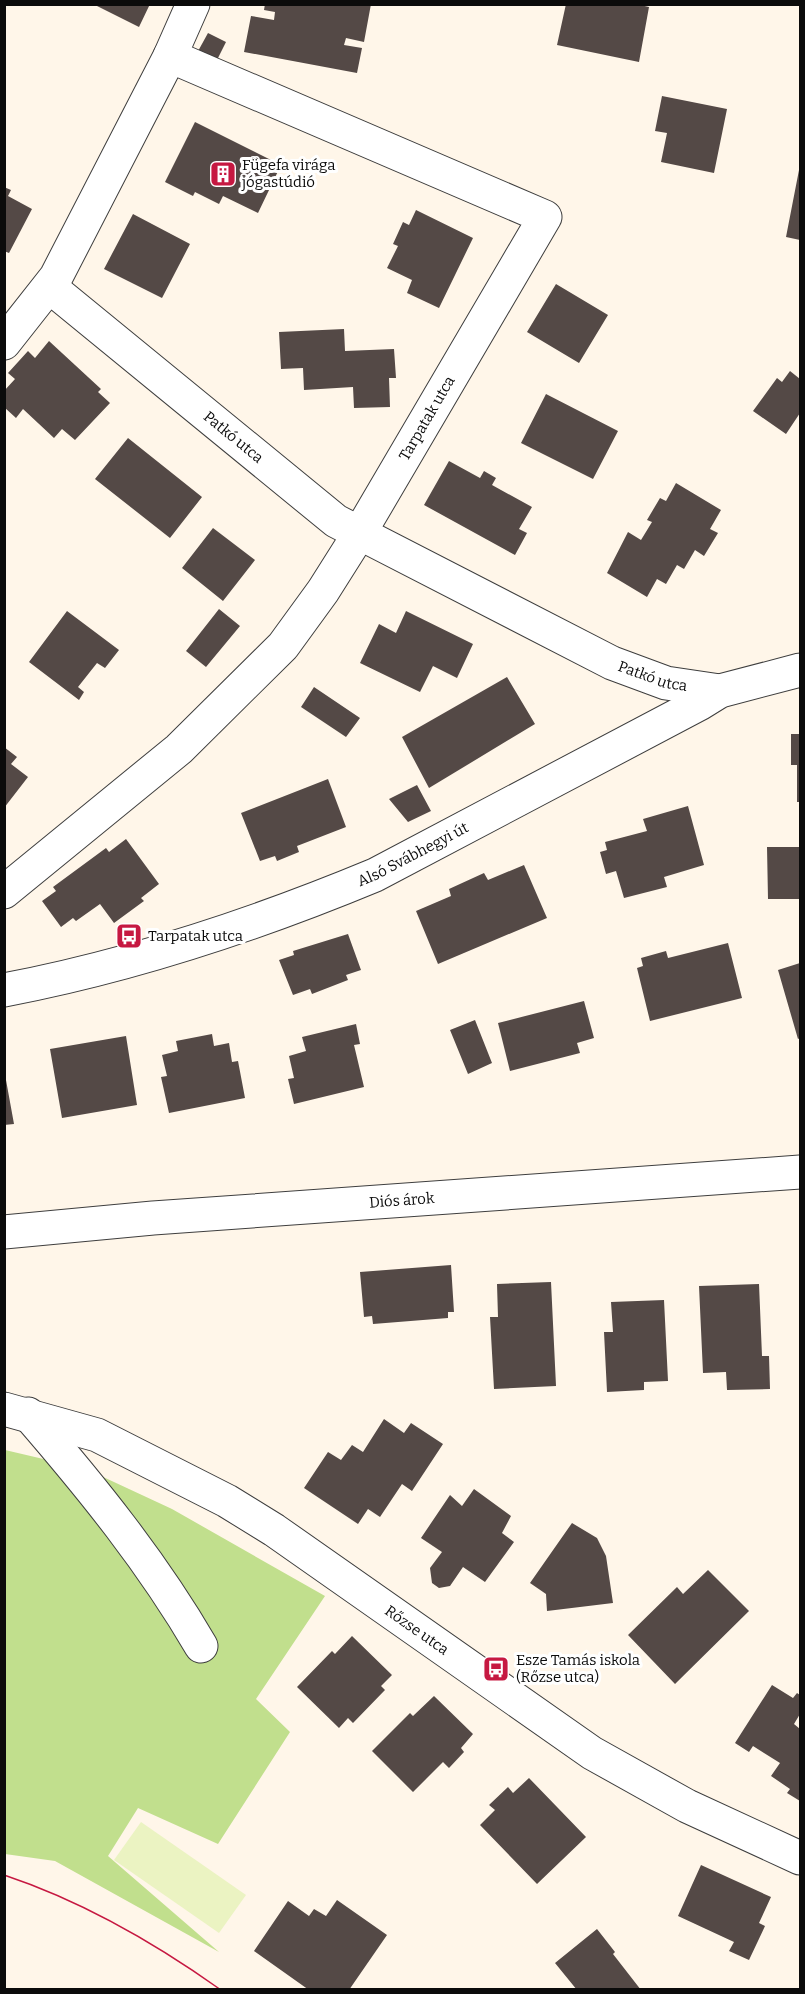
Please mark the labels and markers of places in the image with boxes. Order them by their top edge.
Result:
place label: Fügefa virága jógastúdió [241,156,335,191]
building icon: Fügefa virága jógastúdió [208,159,238,189]
bus stop icon: Tarpatak utca [114,921,144,951]
place label: Tarpatak utca [148,927,243,945]
place label: Esze Tamás iskola (Rőzse utca) [516,1651,640,1686]
bus stop icon: Esze Tamás iskola (Rőzse utca) [481,1654,511,1684]

